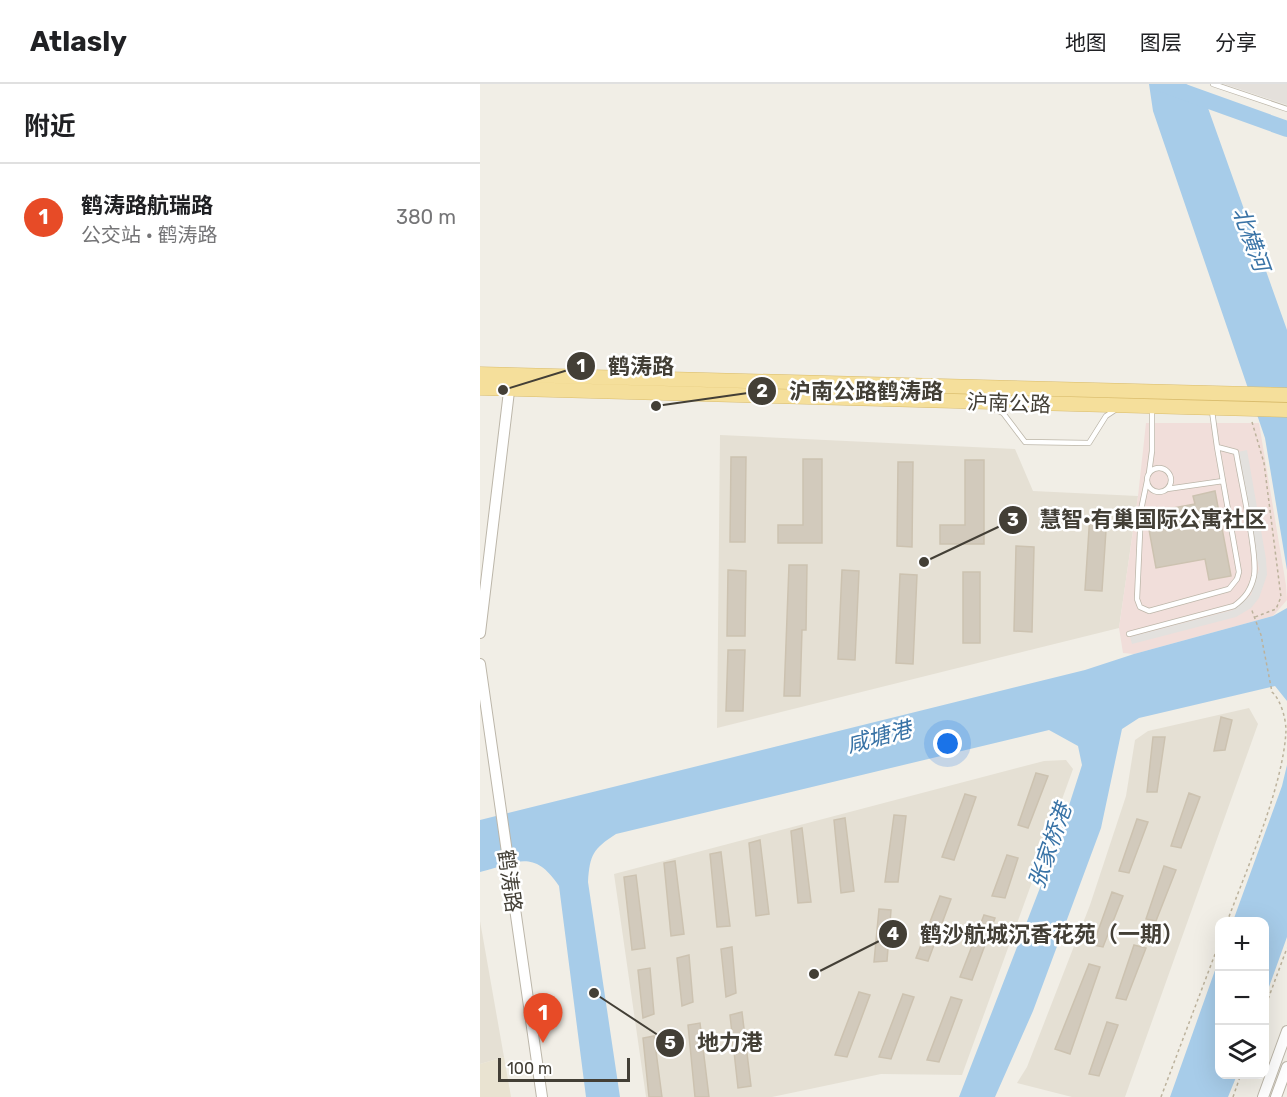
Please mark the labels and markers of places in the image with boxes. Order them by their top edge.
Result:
callout: 鹤涛路 [566,346,686,386]
callout: 沪南公路鹤涛路 [747,371,955,411]
callout: 慧智·有巢国际公寓社区 [998,500,1279,540]
callout: 鹤沙航城沉香花苑（一期） [878,914,1196,954]
pin: 1 [524,994,562,1043]
callout: 地力港 [655,1023,775,1063]

